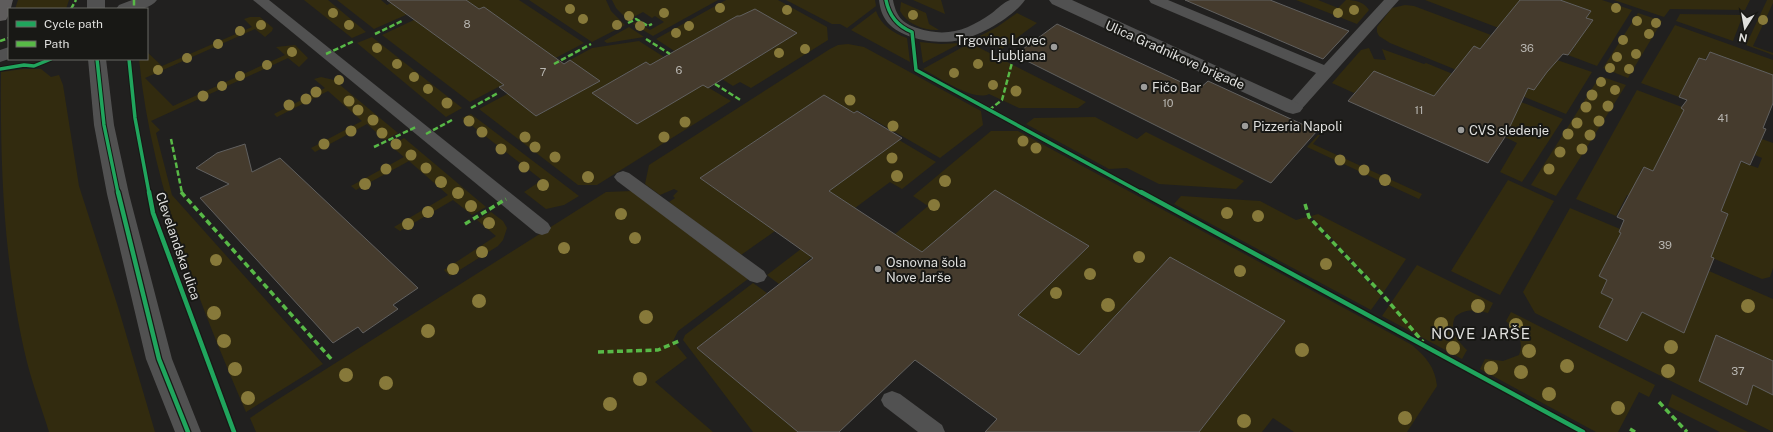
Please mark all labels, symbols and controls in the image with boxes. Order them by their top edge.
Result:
legend [8,8,148,60]
north arrow [1725,8,1765,48]
text: Cycle path [44,17,103,31]
street label: Ulica Gradnikove brigade [1103,17,1247,93]
house number: 8 [463,18,471,30]
text: N [1738,31,1748,45]
place label: Trgovina Lovec Ljubljana [956,33,1046,63]
text: Path [44,37,70,51]
marker: Trgovina Lovec Ljubljana [1049,42,1059,52]
house number: 36 [1520,42,1534,54]
house number: 6 [676,64,683,76]
house number: 7 [540,66,547,78]
place label: Fičo Bar [1152,80,1201,95]
marker: Fičo Bar [1139,82,1149,92]
house number: 10 [1162,97,1174,109]
house number: 11 [1415,104,1423,116]
house number: 41 [1717,112,1729,124]
place label: Pizzeria Napoli [1253,119,1342,134]
marker: Pizzeria Napoli [1240,121,1250,131]
place label: CVS sledenje [1469,123,1549,138]
marker: CVS sledenje [1456,125,1466,135]
street label: Clevelandska ulica [153,190,203,302]
house number: 39 [1658,239,1672,251]
place label: Osnovna šola Nove Jarše [886,255,966,285]
marker: Osnovna šola Nove Jarše [873,264,883,274]
district label: NOVE JARŠE [1431,325,1531,342]
house number: 37 [1731,365,1745,377]

